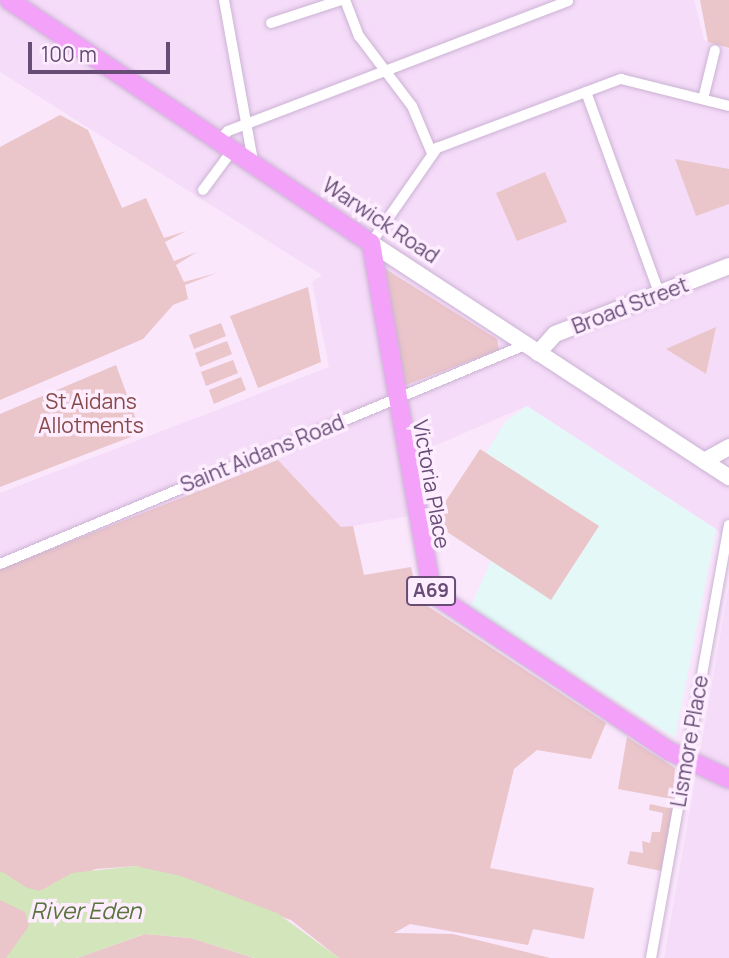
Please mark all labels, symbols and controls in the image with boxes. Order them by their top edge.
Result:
scale bar [32,28,173,72]
text: 100 m [41,40,97,68]
street label: Warwick Road [318,172,444,268]
street label: Broad Street [568,271,692,339]
park label: St Aidans Allotments [38,388,144,438]
street label: Saint Aidans Road [176,409,348,497]
street label: Victoria Place [408,418,456,550]
road number: A69 [405,576,457,606]
street label: Lismore Place [665,673,713,809]
water label: River Eden [31,896,141,924]

